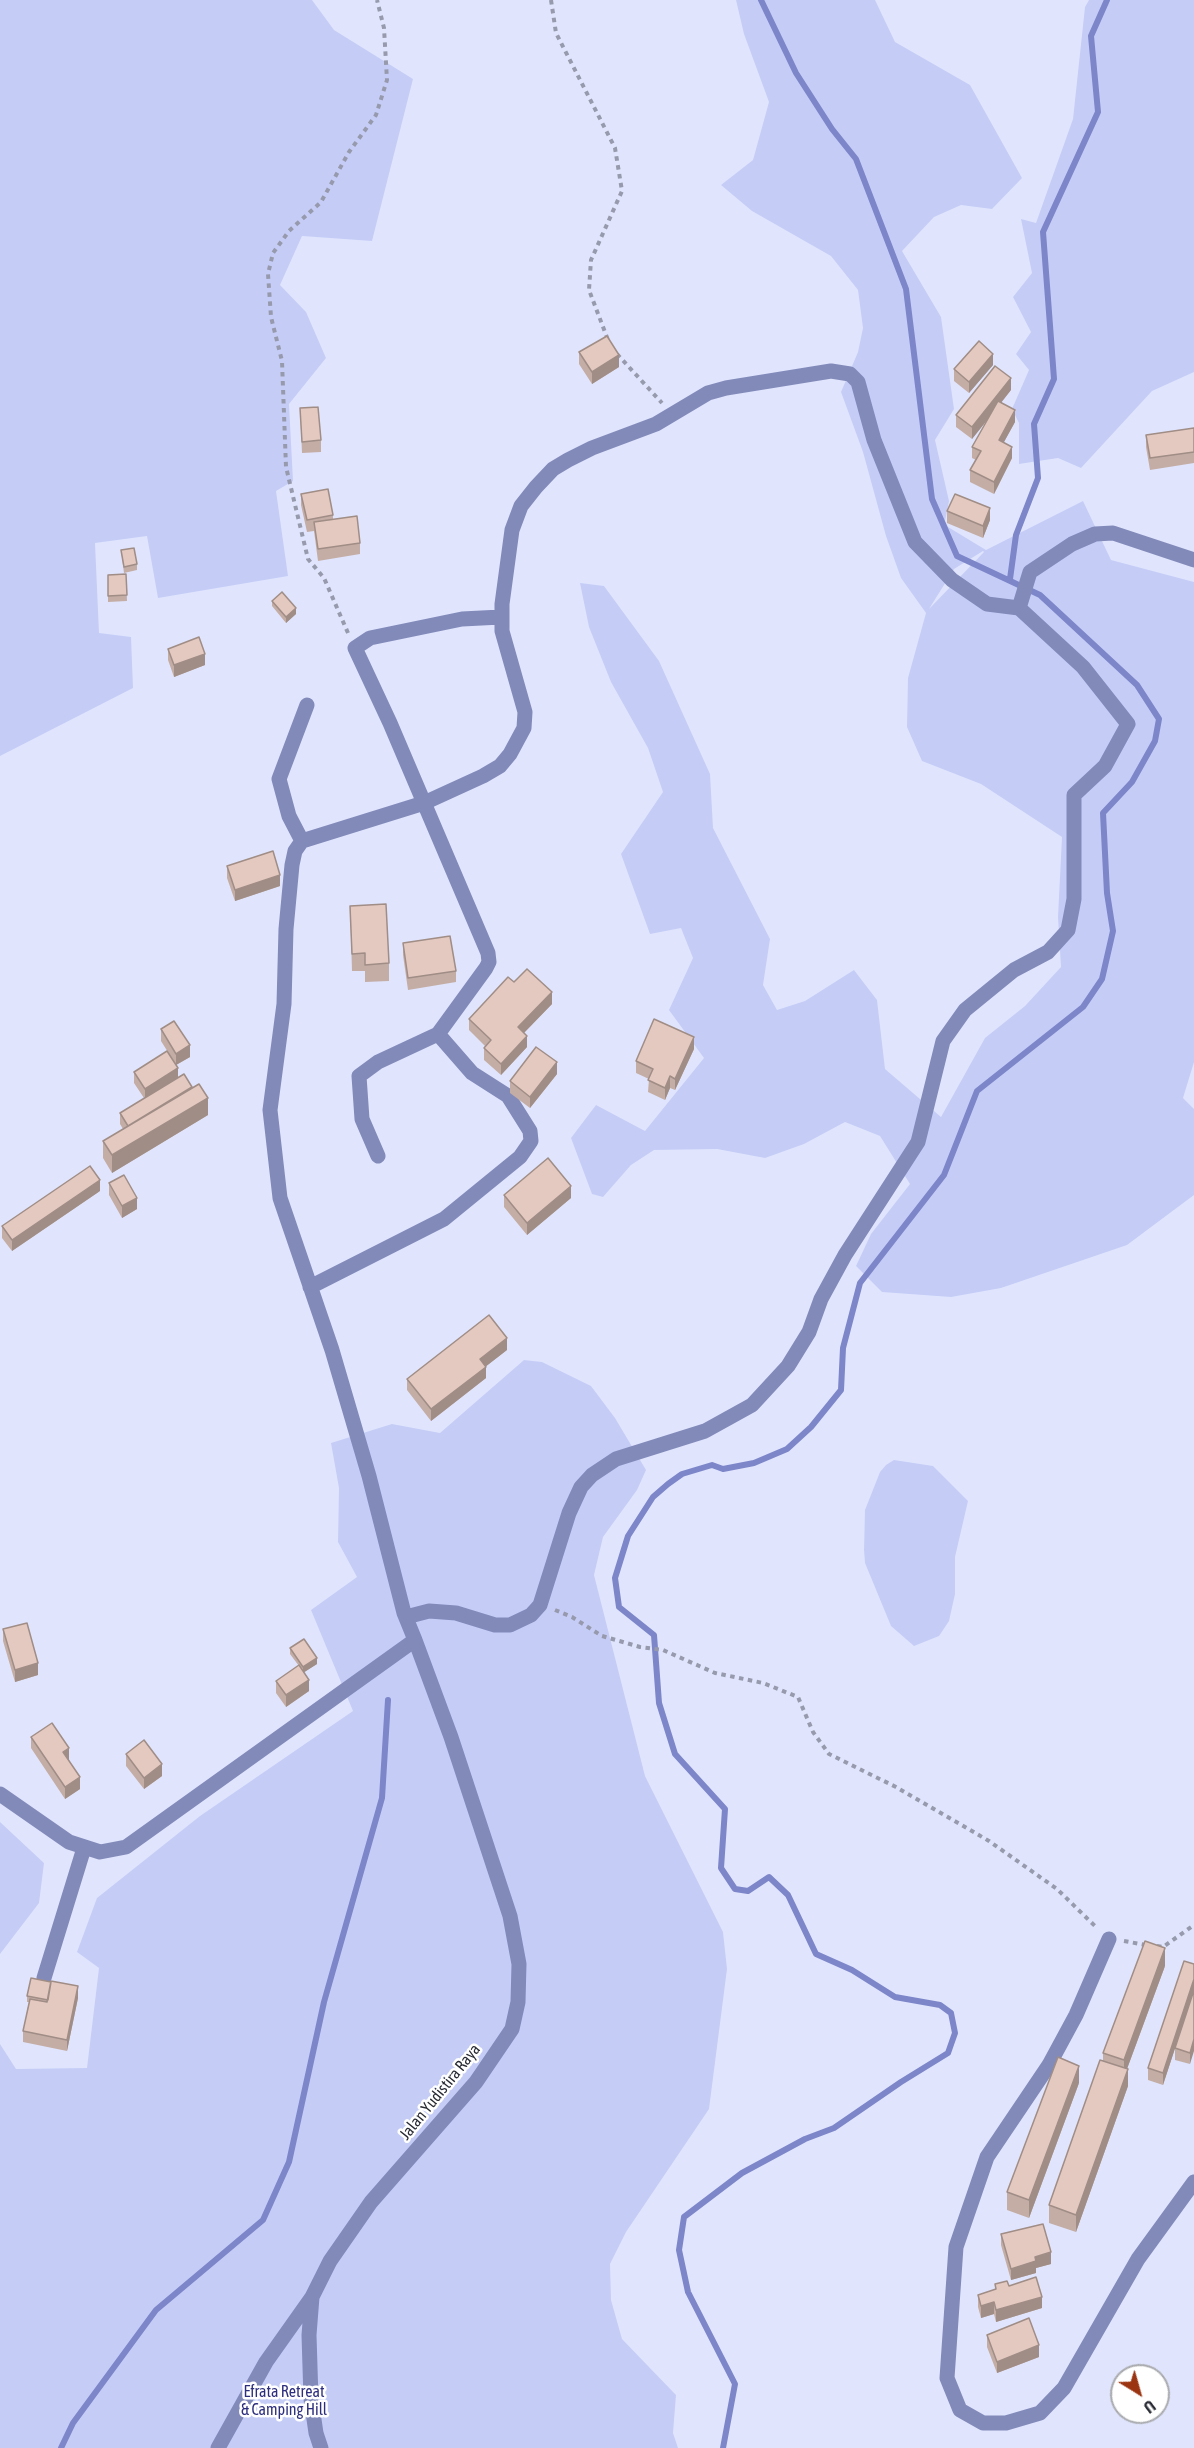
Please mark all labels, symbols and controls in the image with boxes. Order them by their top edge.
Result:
street label: Jalan Yudistira Raya [396,2040,484,2144]
north arrow [1110,2364,1170,2424]
park label: Efrata Retreat & Camping Hill [241,2382,327,2420]
text: U [1140,2397,1159,2417]

